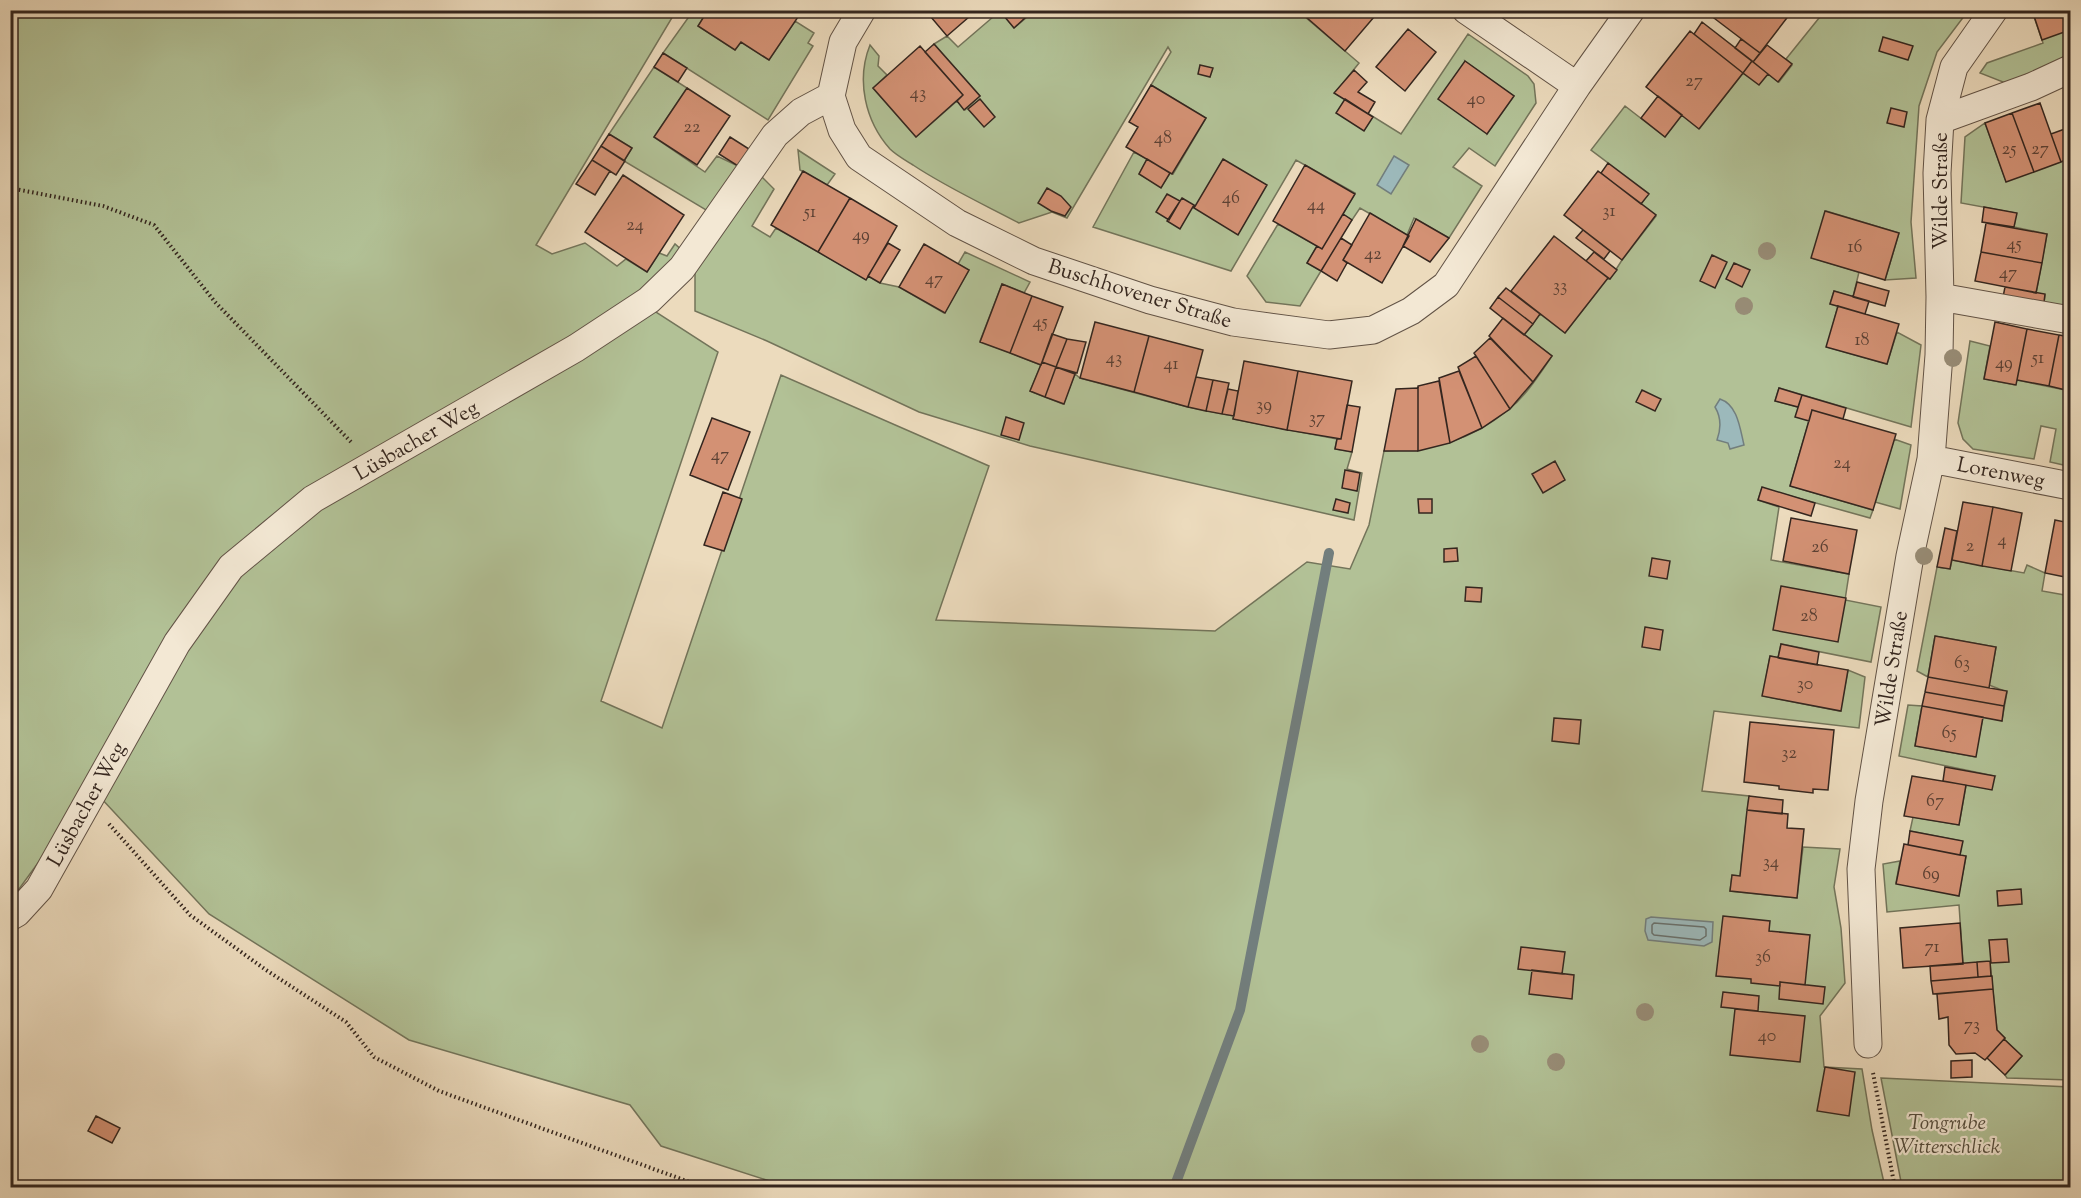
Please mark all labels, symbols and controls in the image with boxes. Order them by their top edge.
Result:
house number: 27 [1685,69,1703,95]
house number: 43 [910,81,926,107]
house number: 40 [1467,87,1485,113]
house number: 22 [684,115,701,141]
house number: 48 [1154,126,1172,152]
street label: Wilde Straße [1927,132,1957,250]
house number: 25 [2002,137,2016,163]
house number: 27 [2031,137,2049,163]
house number: 46 [1222,186,1240,212]
house number: 44 [1307,193,1325,219]
house number: 31 [1602,199,1616,225]
house number: 51 [803,200,816,226]
house number: 24 [626,213,644,239]
house number: 49 [852,223,870,249]
house number: 45 [2006,232,2022,258]
house number: 16 [1847,235,1863,261]
house number: 42 [1364,242,1382,268]
street label: Buschhovener Straße [1044,253,1235,337]
house number: 47 [1999,261,2017,287]
house number: 47 [925,267,943,293]
house number: 33 [1553,274,1567,300]
house number: 45 [1032,310,1048,336]
house number: 18 [1854,328,1870,354]
house number: 43 [1106,346,1122,372]
house number: 51 [2031,346,2044,372]
house number: 49 [1995,351,2013,377]
house number: 41 [1163,352,1179,378]
house number: 39 [1256,393,1272,419]
street label: Lüsbacher Weg [349,394,485,489]
house number: 37 [1309,406,1325,432]
house number: 47 [711,443,729,469]
house number: 24 [1833,451,1851,477]
street label: Lorenweg [1954,451,2047,497]
house number: 4 [1997,528,2007,554]
house number: 2 [1966,534,1975,560]
house number: 26 [1811,535,1829,561]
house number: 28 [1800,604,1818,630]
street label: Wilde Straße [1869,609,1917,730]
house number: 63 [1954,651,1970,677]
house number: 30 [1797,672,1813,698]
house number: 65 [1941,721,1957,747]
street label: Lüsbacher Weg [41,737,134,873]
house number: 32 [1781,741,1797,767]
house number: 67 [1926,789,1944,815]
house number: 34 [1763,850,1779,876]
house number: 69 [1922,862,1940,888]
house number: 71 [1924,935,1940,961]
house number: 36 [1755,945,1771,971]
house number: 73 [1964,1013,1980,1039]
house number: 40 [1758,1024,1776,1050]
park label: Tongrube Witterschlick [1894,1109,2001,1163]

